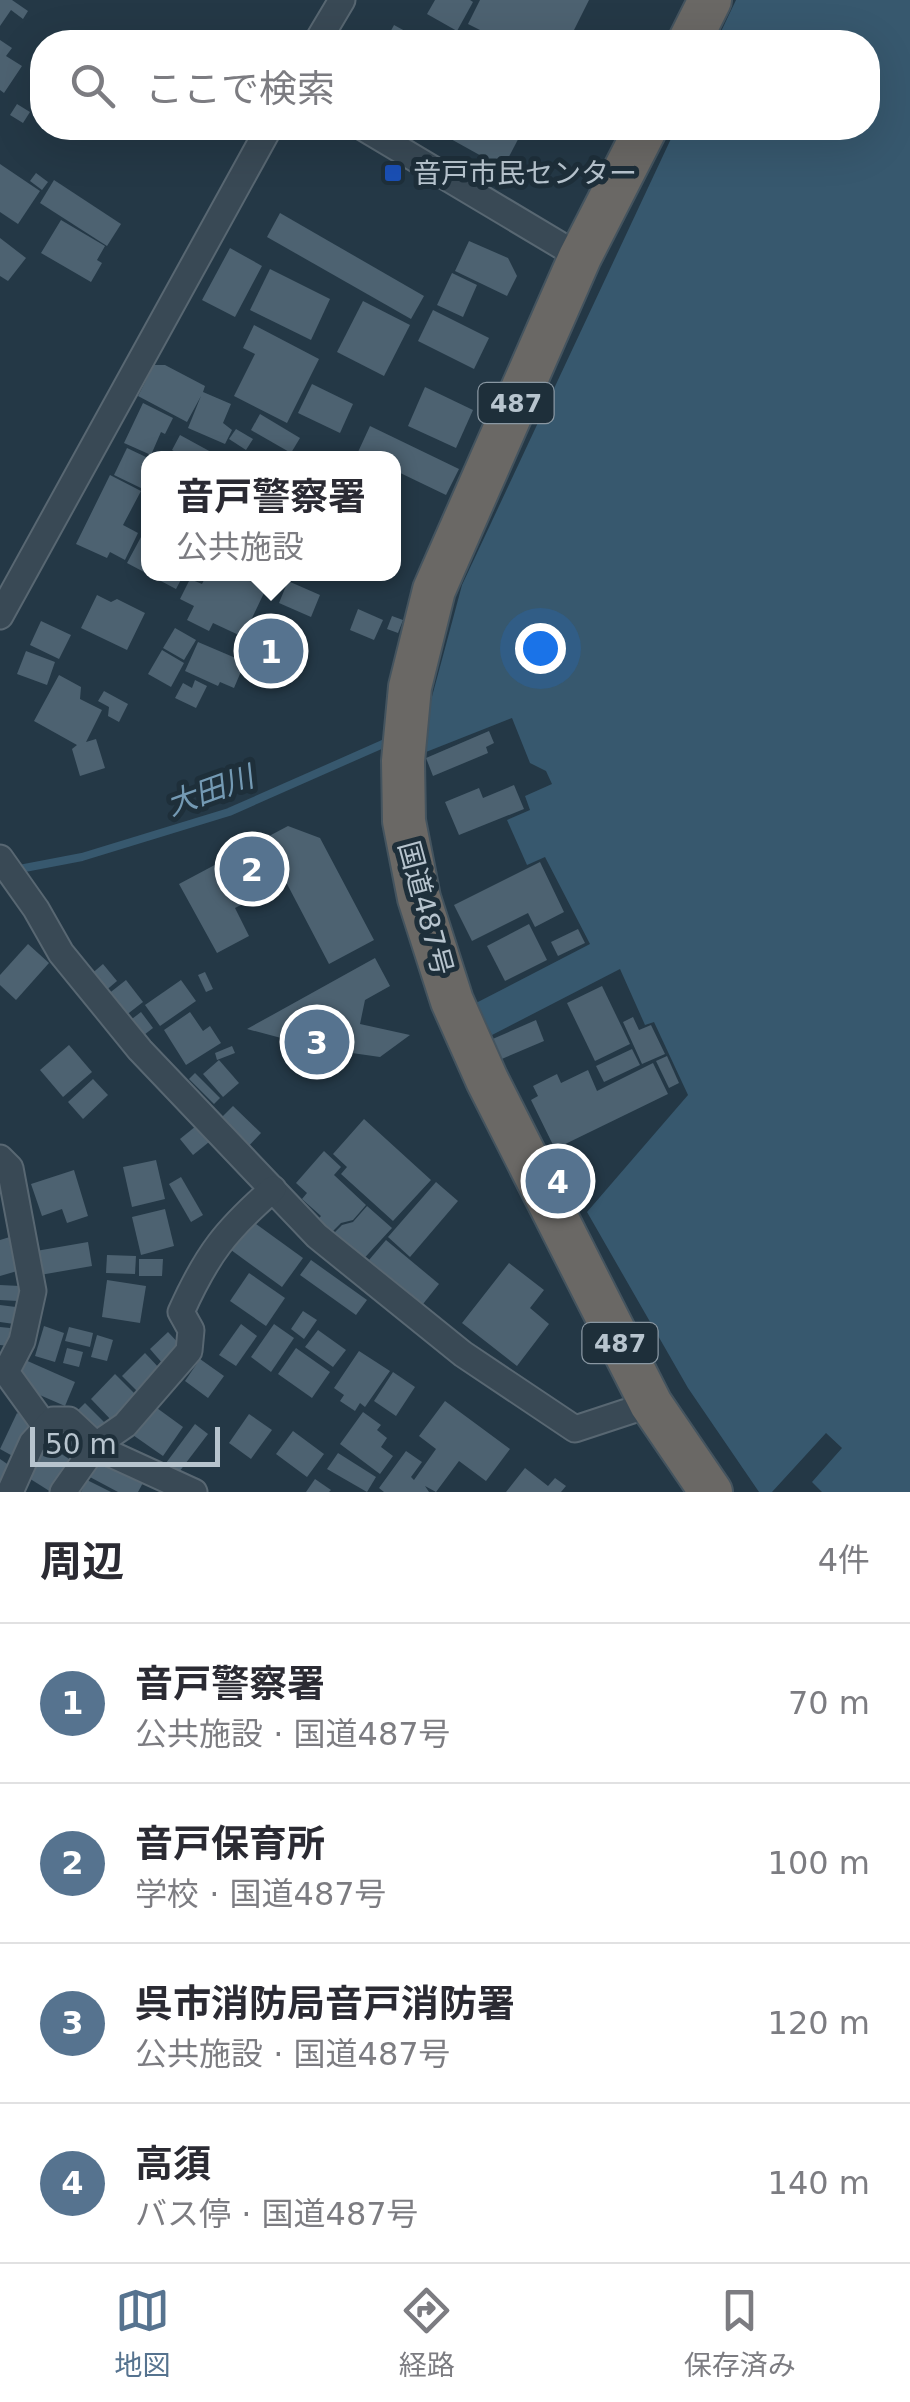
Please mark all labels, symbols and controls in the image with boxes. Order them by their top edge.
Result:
search box [30,30,880,140]
icon: search [65,58,120,113]
text: ここで検索 [145,67,335,111]
place label: 音戸市民センター [413,157,637,190]
marker: 音戸市民センター [382,162,404,184]
road number: 487 [478,383,554,423]
popup [141,451,401,581]
text: 音戸警察署 [176,475,366,519]
text: 公共施設 [176,528,304,566]
pin: 1 [238,614,304,688]
your location [515,623,566,674]
water label: 大田川 [162,758,261,822]
pin: 2 [220,832,284,906]
street label: 国道487号 [392,837,459,979]
pin: 3 [284,1004,350,1080]
pin: 4 [526,1144,590,1218]
road number: 487 [582,1323,658,1363]
scale bar [30,1422,220,1466]
text: 50 m [45,1428,117,1461]
text: 周辺 [40,1537,124,1586]
text: 4件 [818,1541,870,1579]
text: 音戸警察署 [135,1662,325,1706]
text: 1 [61,1684,84,1722]
text: 70 m [788,1684,870,1722]
text: 公共施設 · 国道487号 [135,1715,451,1753]
text: 音戸保育所 [135,1822,325,1866]
text: 2 [61,1844,84,1882]
text: 100 m [768,1844,870,1882]
text: 学校 · 国道487号 [135,1875,387,1913]
text: 呉市消防局音戸消防署 [135,1982,515,2026]
text: 3 [61,2004,84,2042]
text: 120 m [768,2004,870,2042]
text: 公共施設 · 国道487号 [135,2035,451,2073]
text: 高須 [135,2142,211,2186]
text: 4 [61,2164,84,2202]
text: 140 m [768,2164,870,2202]
text: バス停 · 国道487号 [135,2195,419,2233]
tab: 地図 [114,2283,170,2383]
tab: 経路 [399,2283,455,2383]
tab: 保存済み [684,2283,796,2383]

